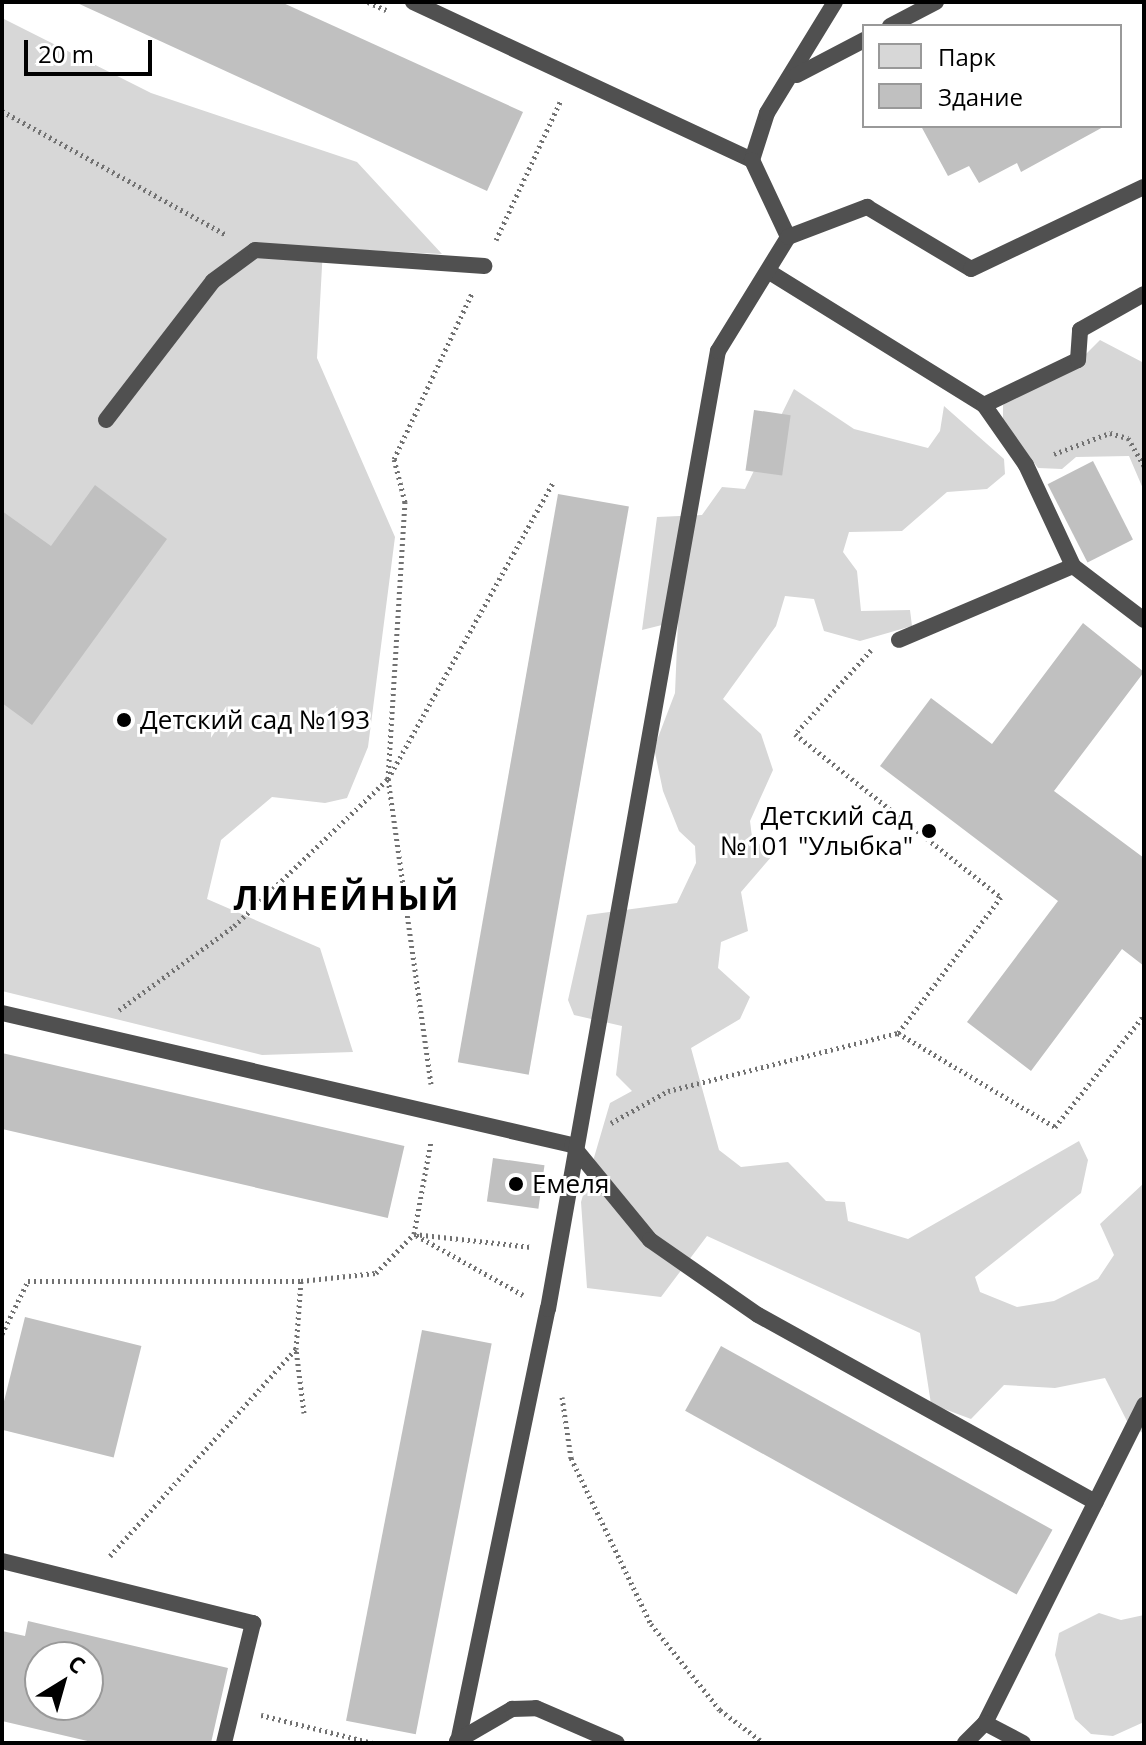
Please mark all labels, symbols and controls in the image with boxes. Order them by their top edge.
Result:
scale bar [28,24,156,74]
legend [862,24,1122,128]
text: 20 m [38,37,94,70]
text: Парк [938,40,996,73]
text: Здание [938,80,1023,113]
place label: Детский сад №193 [140,704,370,736]
marker: Детский сад №193 [115,711,133,729]
place label: Детский сад №101 "Улыбка" [720,800,913,862]
marker: Детский сад №101 "Улыбка" [920,822,938,840]
district label: ЛИНЕЙНЫЙ [233,878,461,918]
place label: Емеля [532,1168,609,1200]
marker: Емеля [507,1175,525,1193]
north arrow [24,1641,104,1721]
text: С [63,1647,92,1680]

